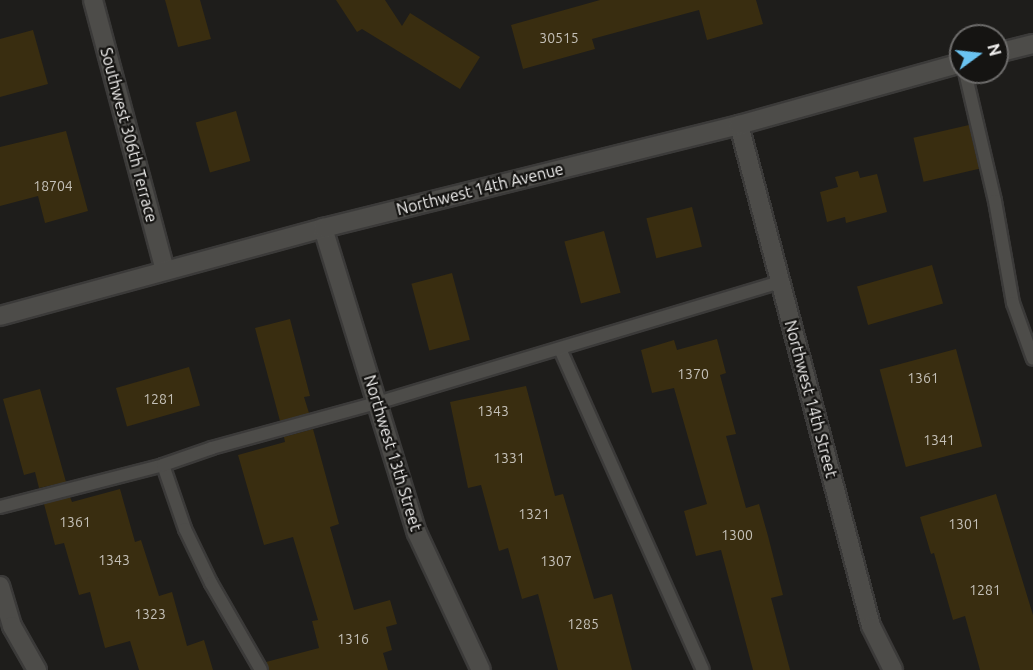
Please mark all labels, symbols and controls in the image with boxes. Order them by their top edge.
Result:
north arrow [949,24,1009,84]
house number: 30515 [539,30,579,46]
text: N [984,42,1005,58]
street label: Southwest 306th Terrace [96,46,162,224]
street label: Northwest 14th Avenue [395,159,565,219]
house number: 18704 [33,178,73,194]
street label: Northwest 14th Street [781,318,841,480]
house number: 1370 [677,366,709,382]
house number: 1361 [907,370,939,386]
street label: Northwest 13th Street [360,373,426,533]
house number: 1281 [143,391,175,407]
house number: 1343 [477,403,509,419]
house number: 1341 [923,432,955,448]
house number: 1331 [493,450,525,466]
house number: 1321 [518,506,550,522]
house number: 1361 [59,514,91,530]
house number: 1301 [948,516,980,532]
house number: 1300 [721,527,753,543]
house number: 1343 [98,552,130,568]
house number: 1307 [540,553,572,569]
house number: 1281 [969,582,1001,598]
house number: 1323 [134,606,166,622]
house number: 1285 [567,616,599,632]
house number: 1316 [337,631,369,647]

